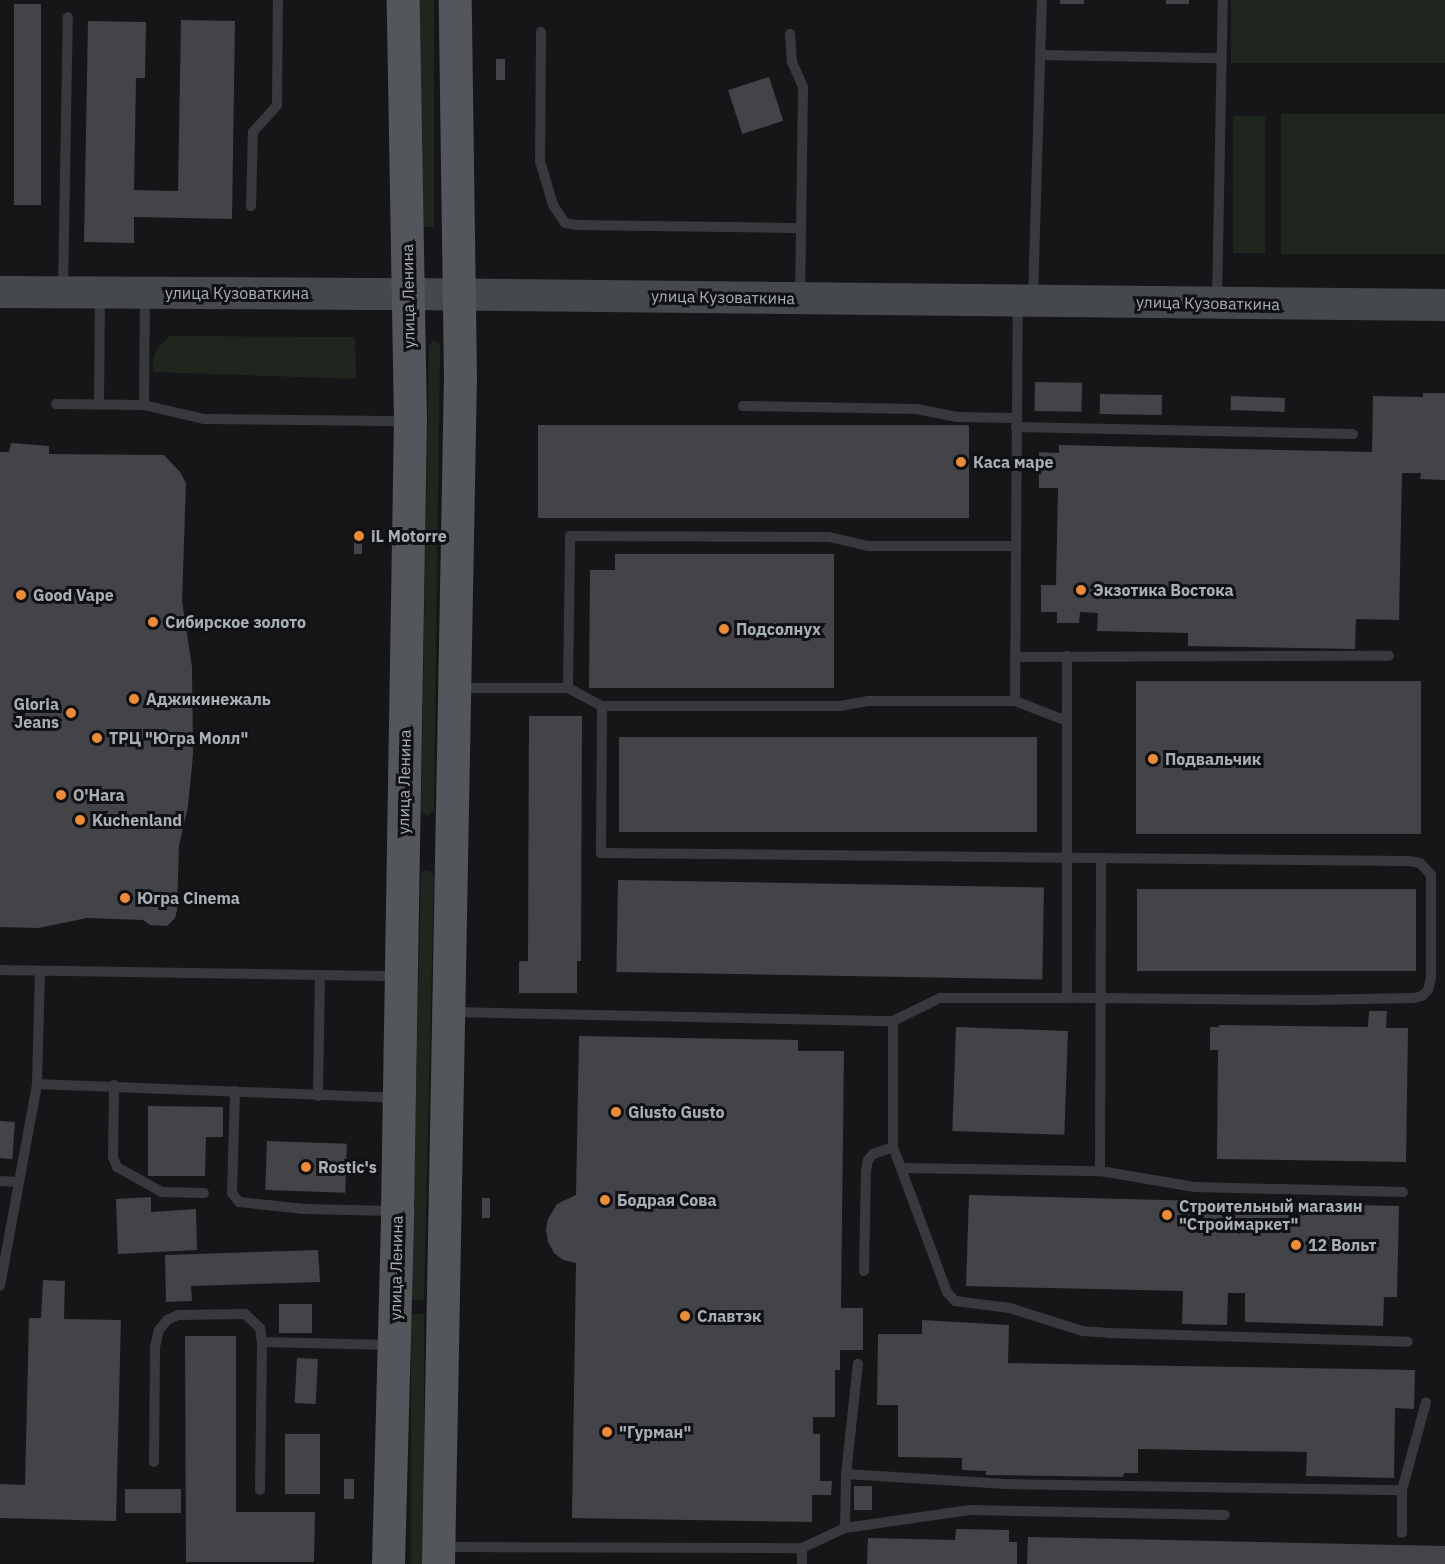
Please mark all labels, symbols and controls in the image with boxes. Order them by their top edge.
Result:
street label: улица Ленина [397,244,419,348]
street label: улица Кузоваткина [165,283,309,303]
street label: улица Кузоваткина [651,286,795,308]
street label: улица Кузоваткина [1136,292,1280,314]
place label: Каса маре [973,452,1053,472]
marker: Каса маре [954,455,968,469]
place label: iL Motorre [371,526,447,546]
marker: iL Motorre [352,529,366,543]
place label: Экзотика Востока [1093,580,1234,600]
marker: Экзотика Востока [1074,583,1088,597]
place label: Good Vape [33,585,114,605]
marker: Good Vape [14,588,28,602]
place label: Сибирское золото [165,612,306,632]
marker: Сибирское золото [146,615,160,629]
place label: Подсолнух [736,619,821,639]
marker: Подсолнух [717,622,731,636]
place label: Аджикинежаль [146,689,271,709]
marker: Аджикинежаль [127,692,141,706]
place label: Gloria Jeans [13,694,59,732]
marker: Gloria Jeans [64,706,78,720]
place label: ТРЦ "Югра Молл" [109,728,248,748]
street label: улица Ленина [393,730,415,834]
marker: ТРЦ "Югра Молл" [90,731,104,745]
place label: Подвальчик [1165,749,1261,769]
marker: Подвальчик [1146,752,1160,766]
place label: O'Hara [73,785,125,805]
marker: O'Hara [54,788,68,802]
place label: Kuchenland [92,810,182,830]
marker: Kuchenland [73,813,87,827]
place label: Югра Cinema [137,888,240,908]
marker: Югра Cinema [118,891,132,905]
place label: Giusto Gusto [628,1102,724,1122]
marker: Giusto Gusto [609,1105,623,1119]
place label: Rostic's [318,1157,377,1177]
marker: Rostic's [299,1160,313,1174]
place label: Бодрая Сова [617,1190,717,1210]
marker: Бодрая Сова [598,1193,612,1207]
place label: Строительный магазин "Строймаркет" [1179,1196,1363,1234]
marker: Строительный магазин "Строймаркет" [1160,1208,1174,1222]
street label: улица Ленина [385,1216,407,1320]
place label: 12 Вольт [1308,1235,1376,1255]
marker: 12 Вольт [1289,1238,1303,1252]
place label: Славтэк [697,1306,761,1326]
marker: Славтэк [678,1309,692,1323]
place label: "Гурман" [619,1422,691,1442]
marker: "Гурман" [600,1425,614,1439]

